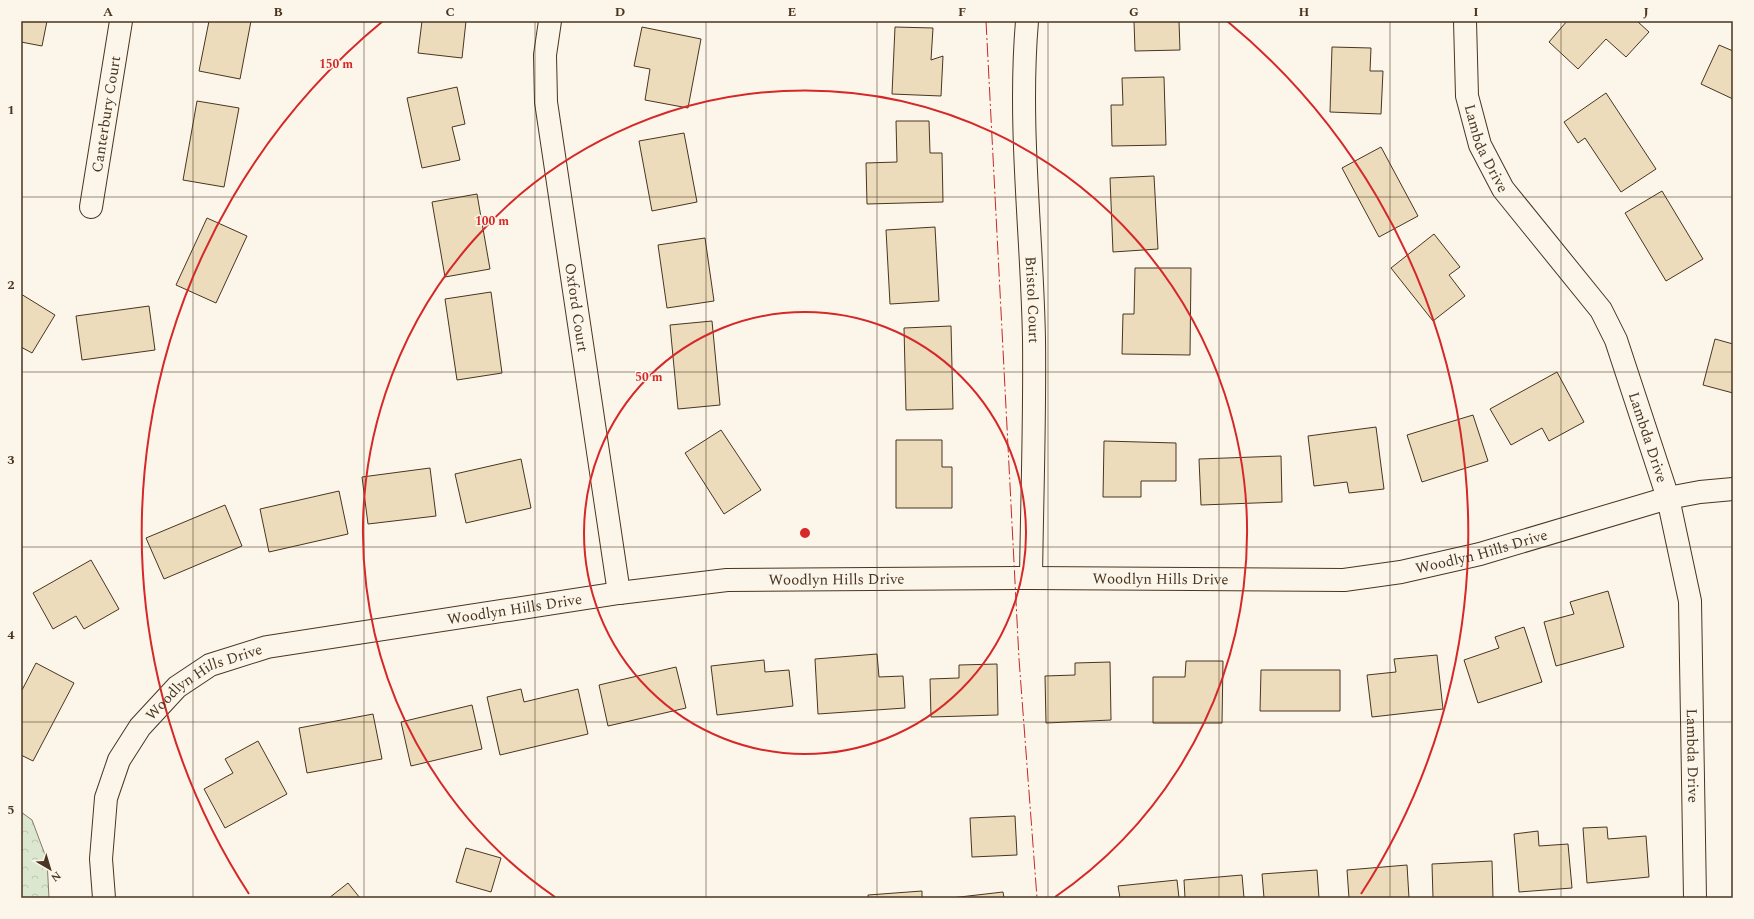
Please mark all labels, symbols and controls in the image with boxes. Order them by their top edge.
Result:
text: A [103,2,113,22]
text: B [273,2,283,22]
text: C [445,2,455,22]
text: D [615,2,625,22]
text: E [788,2,797,22]
text: F [958,2,966,22]
text: G [1129,2,1139,22]
text: H [1299,2,1310,22]
text: I [1473,2,1479,22]
text: J [1643,2,1649,22]
street label: Canterbury Court [85,54,127,174]
text: 150 m [319,55,353,74]
text: 1 [7,100,15,120]
street label: Lambda Drive [1458,102,1514,197]
text: 100 m [475,212,509,231]
street label: Bristol Court [1019,256,1046,343]
street label: Oxford Court [559,261,594,353]
text: 2 [7,275,15,295]
text: 50 m [635,368,663,387]
street label: Lambda Drive [1622,389,1674,486]
text: 3 [7,450,15,470]
street label: Woodlyn Hills Drive [1413,523,1550,580]
centre of rings [798,526,812,540]
street label: Woodlyn Hills Drive [768,567,905,591]
street label: Woodlyn Hills Drive [1092,567,1229,591]
street label: Woodlyn Hills Drive [446,587,584,631]
text: 4 [7,625,15,645]
street label: Woodlyn Hills Drive [140,638,265,726]
street label: Lambda Drive [1680,708,1705,803]
text: 5 [7,800,15,820]
north arrow [30,849,70,889]
text: N [47,867,65,886]

